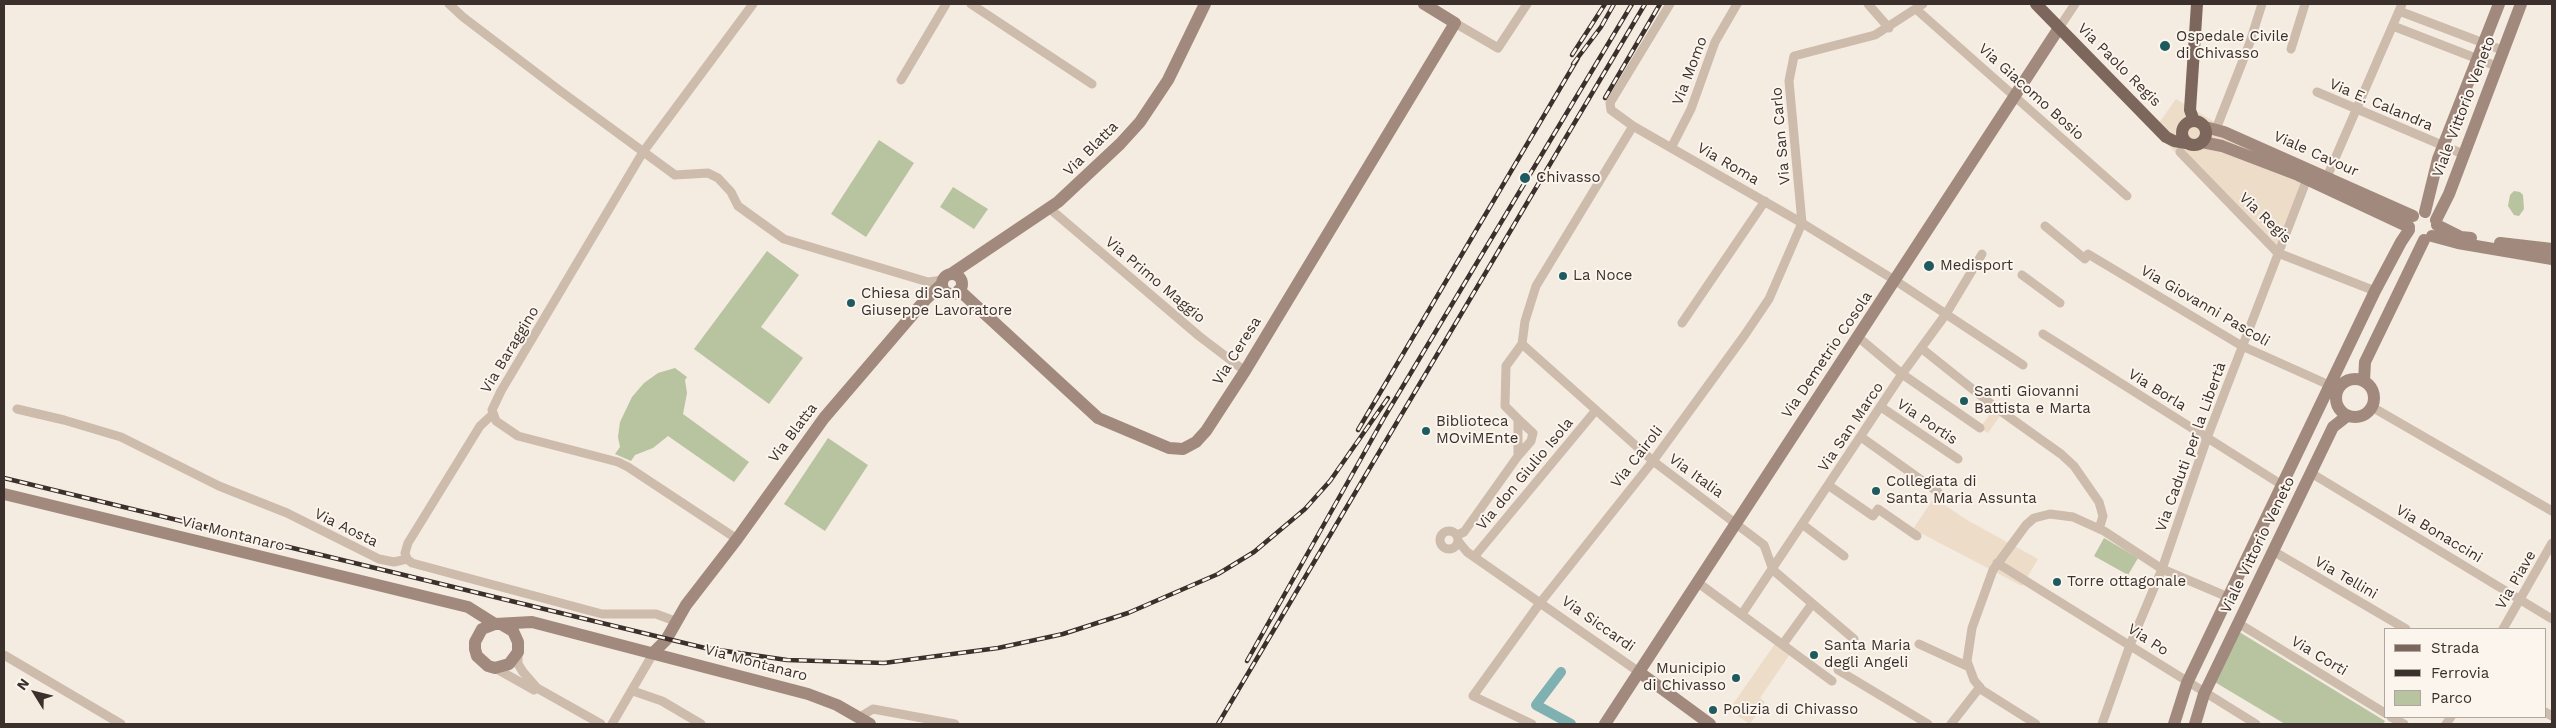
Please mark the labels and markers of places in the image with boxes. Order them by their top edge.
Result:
place label: Ospedale Civile di Chivasso [2176,28,2289,63]
marker: Ospedale Civile di Chivasso [2158,39,2172,53]
place label: Chivasso [1536,169,1600,187]
marker: Chivasso [1518,171,1532,185]
place label: Medisport [1940,257,2013,275]
marker: Medisport [1922,259,1936,273]
place label: La Noce [1573,267,1633,285]
marker: La Noce [1557,270,1569,282]
place label: Chiesa di San Giuseppe Lavoratore [861,285,1012,320]
marker: Chiesa di San Giuseppe Lavoratore [845,297,857,309]
place label: Santi Giovanni Battista e Marta [1974,383,2091,418]
marker: Santi Giovanni Battista e Marta [1958,395,1970,407]
place label: Biblioteca MOviMEnte [1436,413,1518,448]
marker: Biblioteca MOviMEnte [1420,425,1432,437]
place label: Collegiata di Santa Maria Assunta [1886,473,2037,508]
marker: Collegiata di Santa Maria Assunta [1870,485,1882,497]
place label: Torre ottagonale [2067,573,2186,591]
marker: Torre ottagonale [2051,576,2063,588]
place label: Santa Maria degli Angeli [1824,637,1911,672]
marker: Santa Maria degli Angeli [1808,649,1820,661]
place label: Municipio di Chivasso [1643,660,1726,695]
marker: Municipio di Chivasso [1730,672,1742,684]
place label: Polizia di Chivasso [1723,701,1858,719]
marker: Polizia di Chivasso [1707,704,1719,716]

